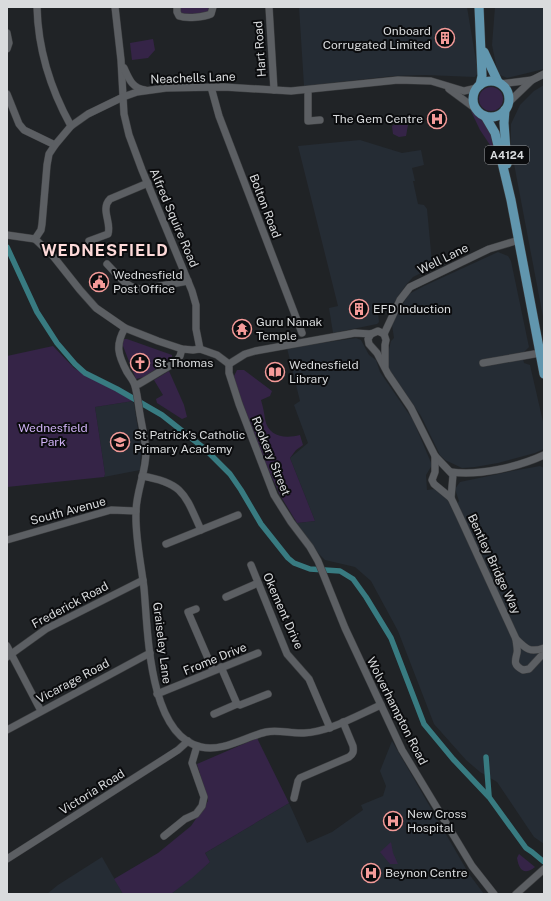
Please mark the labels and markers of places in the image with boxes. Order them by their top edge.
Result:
place label: Onboard Corrugated Limited [323,24,431,52]
building icon: Onboard Corrugated Limited [434,27,456,49]
hospital icon: The Gem Centre [426,108,448,130]
place label: The Gem Centre [333,112,423,126]
place label: Wednesfield Post Office [113,268,183,296]
public building icon: Wednesfield Post Office [88,271,110,293]
building icon: EFD Induction [348,298,370,320]
place label: EFD Induction [373,302,451,316]
place label: Guru Nanak Temple [256,315,323,343]
temple icon: Guru Nanak Temple [231,318,253,340]
church icon: St Thomas [129,352,151,374]
place label: St Thomas [154,356,213,370]
place label: Wednesfield Library [289,358,359,386]
library icon: Wednesfield Library [264,361,286,383]
place label: St Patrick's Catholic Primary Academy [134,428,245,456]
school or university icon: St Patrick's Catholic Primary Academy [109,431,131,453]
place label: New Cross Hospital [407,807,467,835]
hospital icon: New Cross Hospital [382,810,404,832]
hospital icon: Beynon Centre [360,862,382,884]
place label: Beynon Centre [385,866,468,880]

